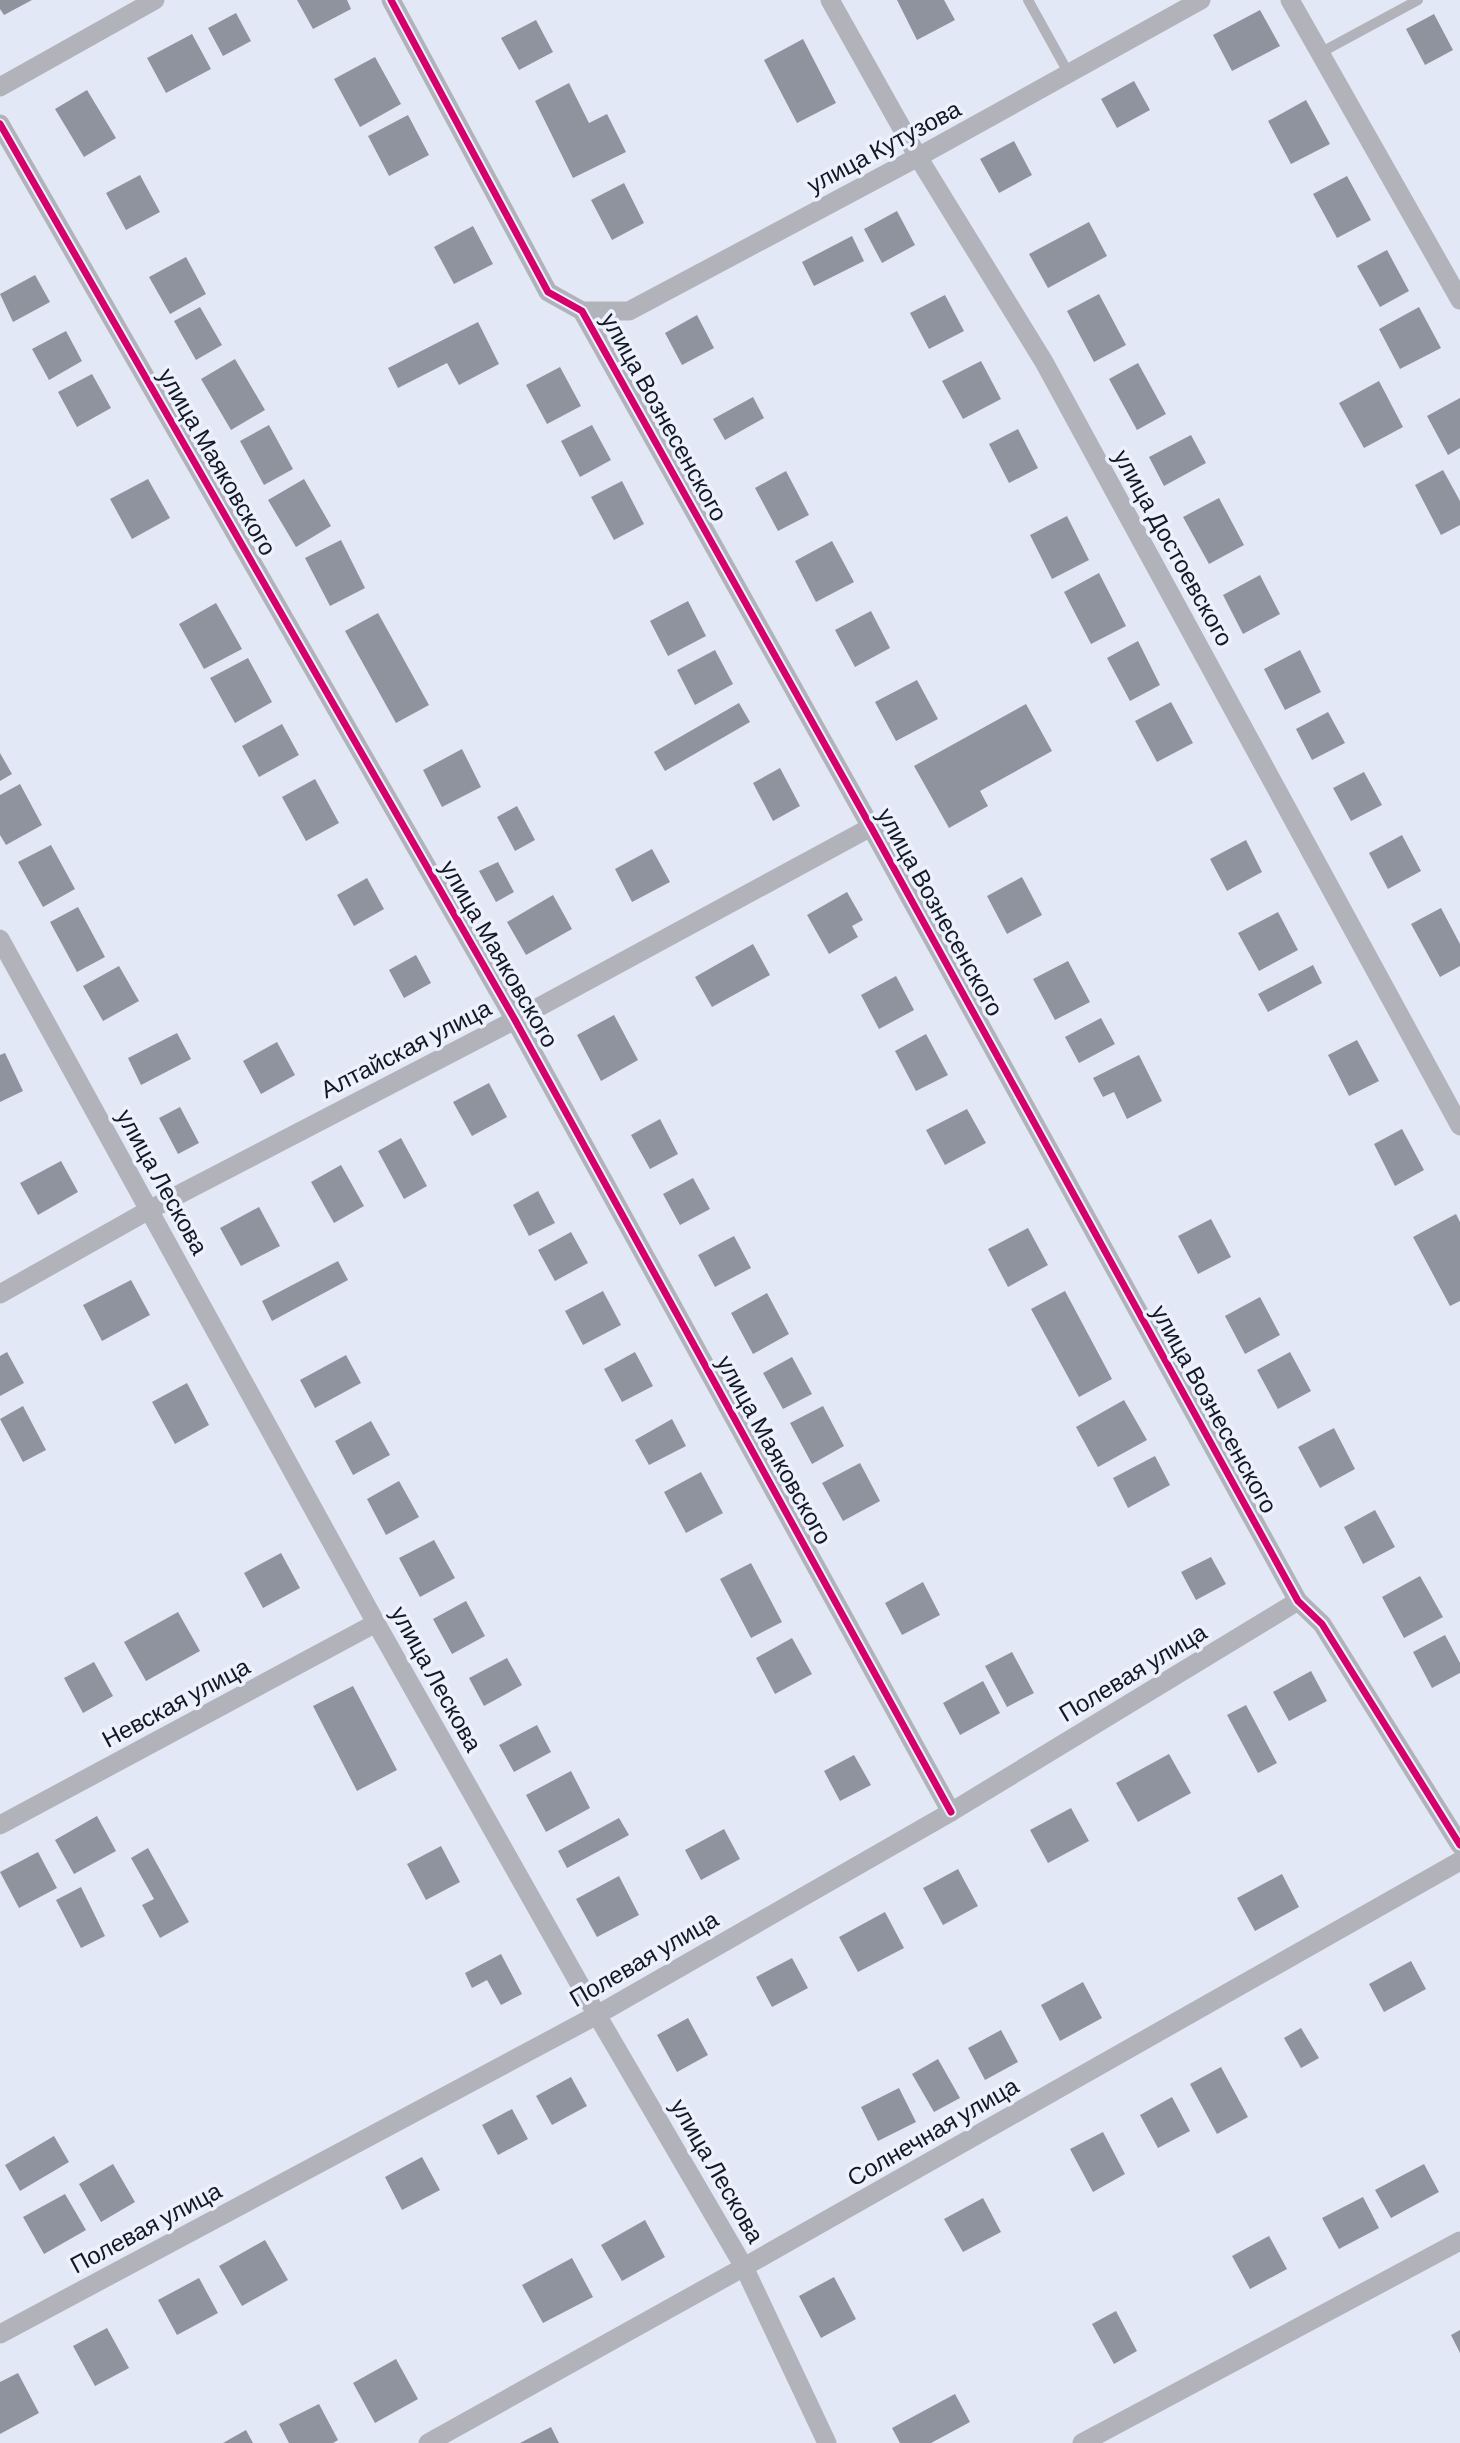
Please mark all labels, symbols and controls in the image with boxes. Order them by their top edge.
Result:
street label: улица Кутузова [801,93,966,198]
street label: улица Вознесенского [596,307,735,526]
street label: улица Маяковского [153,362,284,560]
street label: улица Достоевского [1108,444,1240,651]
street label: улица Вознесенского [872,802,1011,1021]
street label: улица Маяковского [435,854,566,1052]
street label: Алтайская улица [315,992,496,1103]
street label: улица Лескова [111,1103,216,1260]
street label: улица Вознесенского [1146,1299,1285,1518]
street label: улица Маяковского [711,1350,839,1549]
street label: улица Лескова [385,1600,490,1757]
street label: Полевая улица [1053,1616,1212,1727]
street label: Невская улица [96,1650,255,1753]
street label: Полевая улица [564,1903,723,2012]
street label: Солнечная улица [841,2070,1024,2191]
street label: улица Лескова [665,2093,772,2248]
street label: Полевая улица [65,2174,226,2279]

